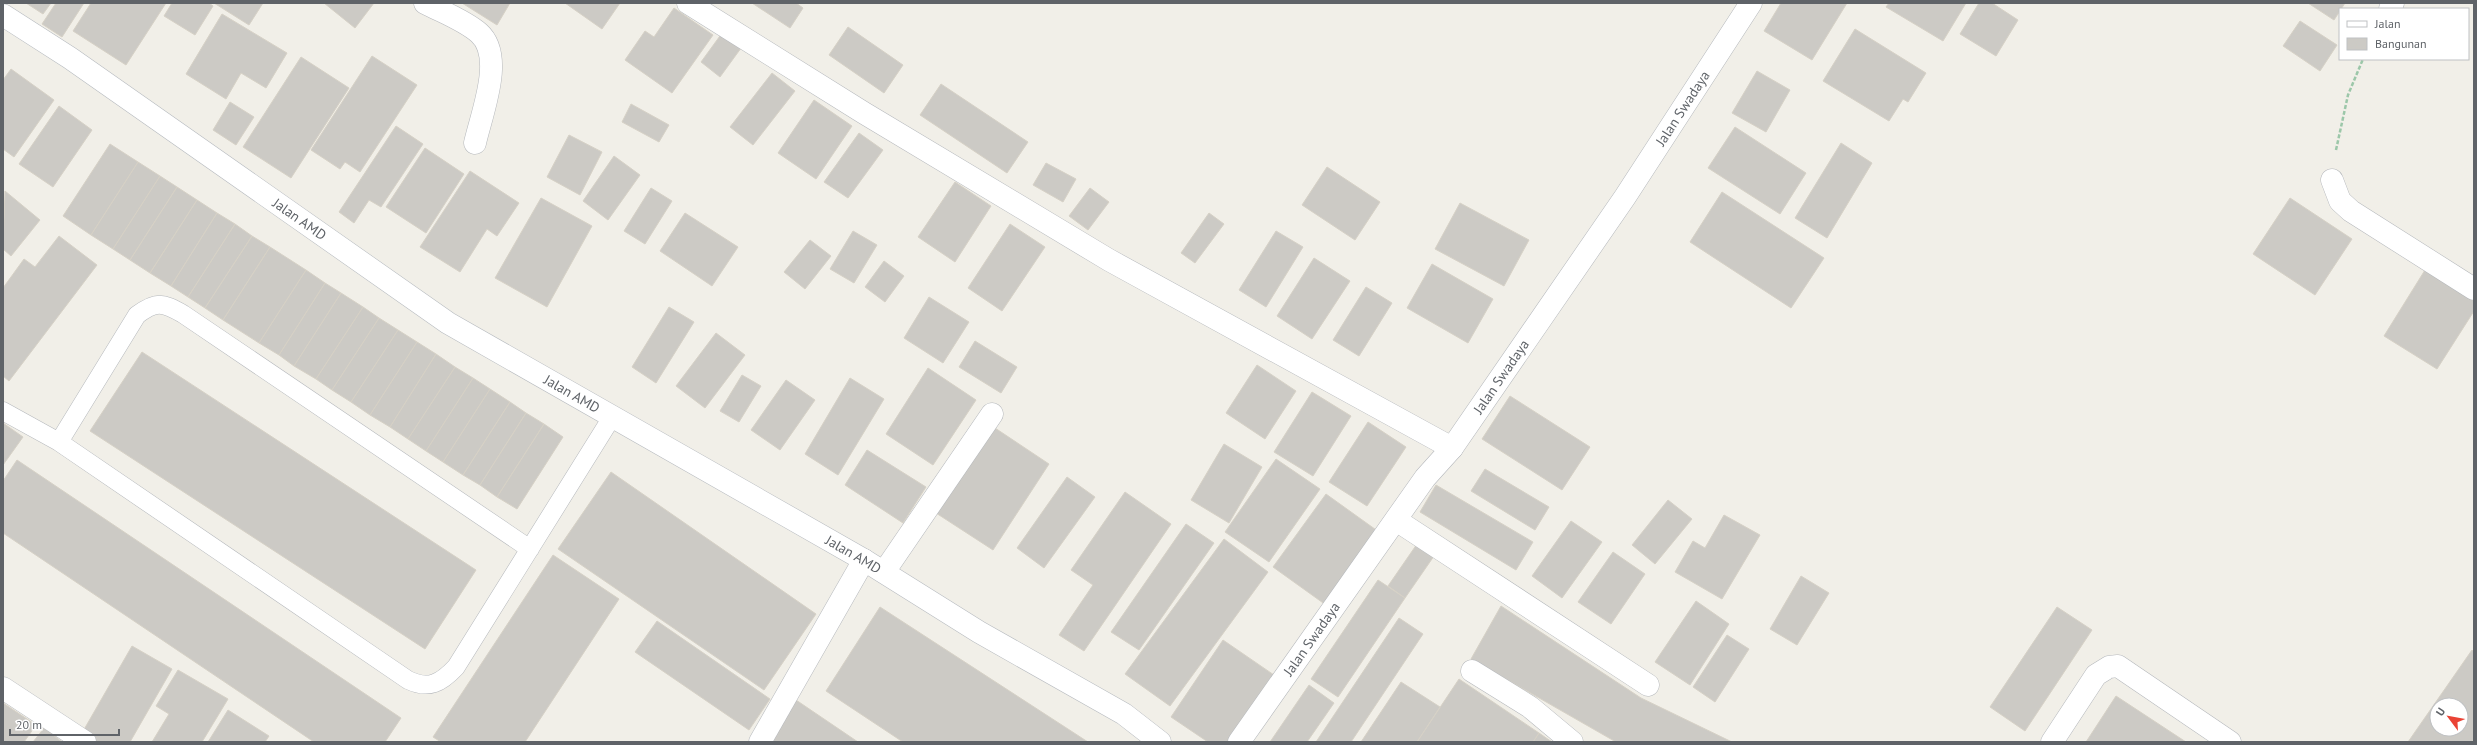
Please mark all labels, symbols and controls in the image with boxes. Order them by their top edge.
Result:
legend [2339,8,2469,60]
text: Jalan [2374,16,2400,31]
text: Bangunan [2375,36,2427,51]
street label: Jalan Swadaya [1651,67,1714,150]
street label: Jalan AMD [268,193,330,244]
street label: Jalan Swadaya [1469,336,1533,418]
street label: Jalan AMD [540,370,603,417]
street label: Jalan AMD [822,531,885,578]
street label: Jalan Swadaya [1279,599,1344,680]
north arrow [2429,697,2469,737]
text: U [2433,705,2448,718]
scale bar [10,711,119,737]
text: 20 m [16,717,42,732]

